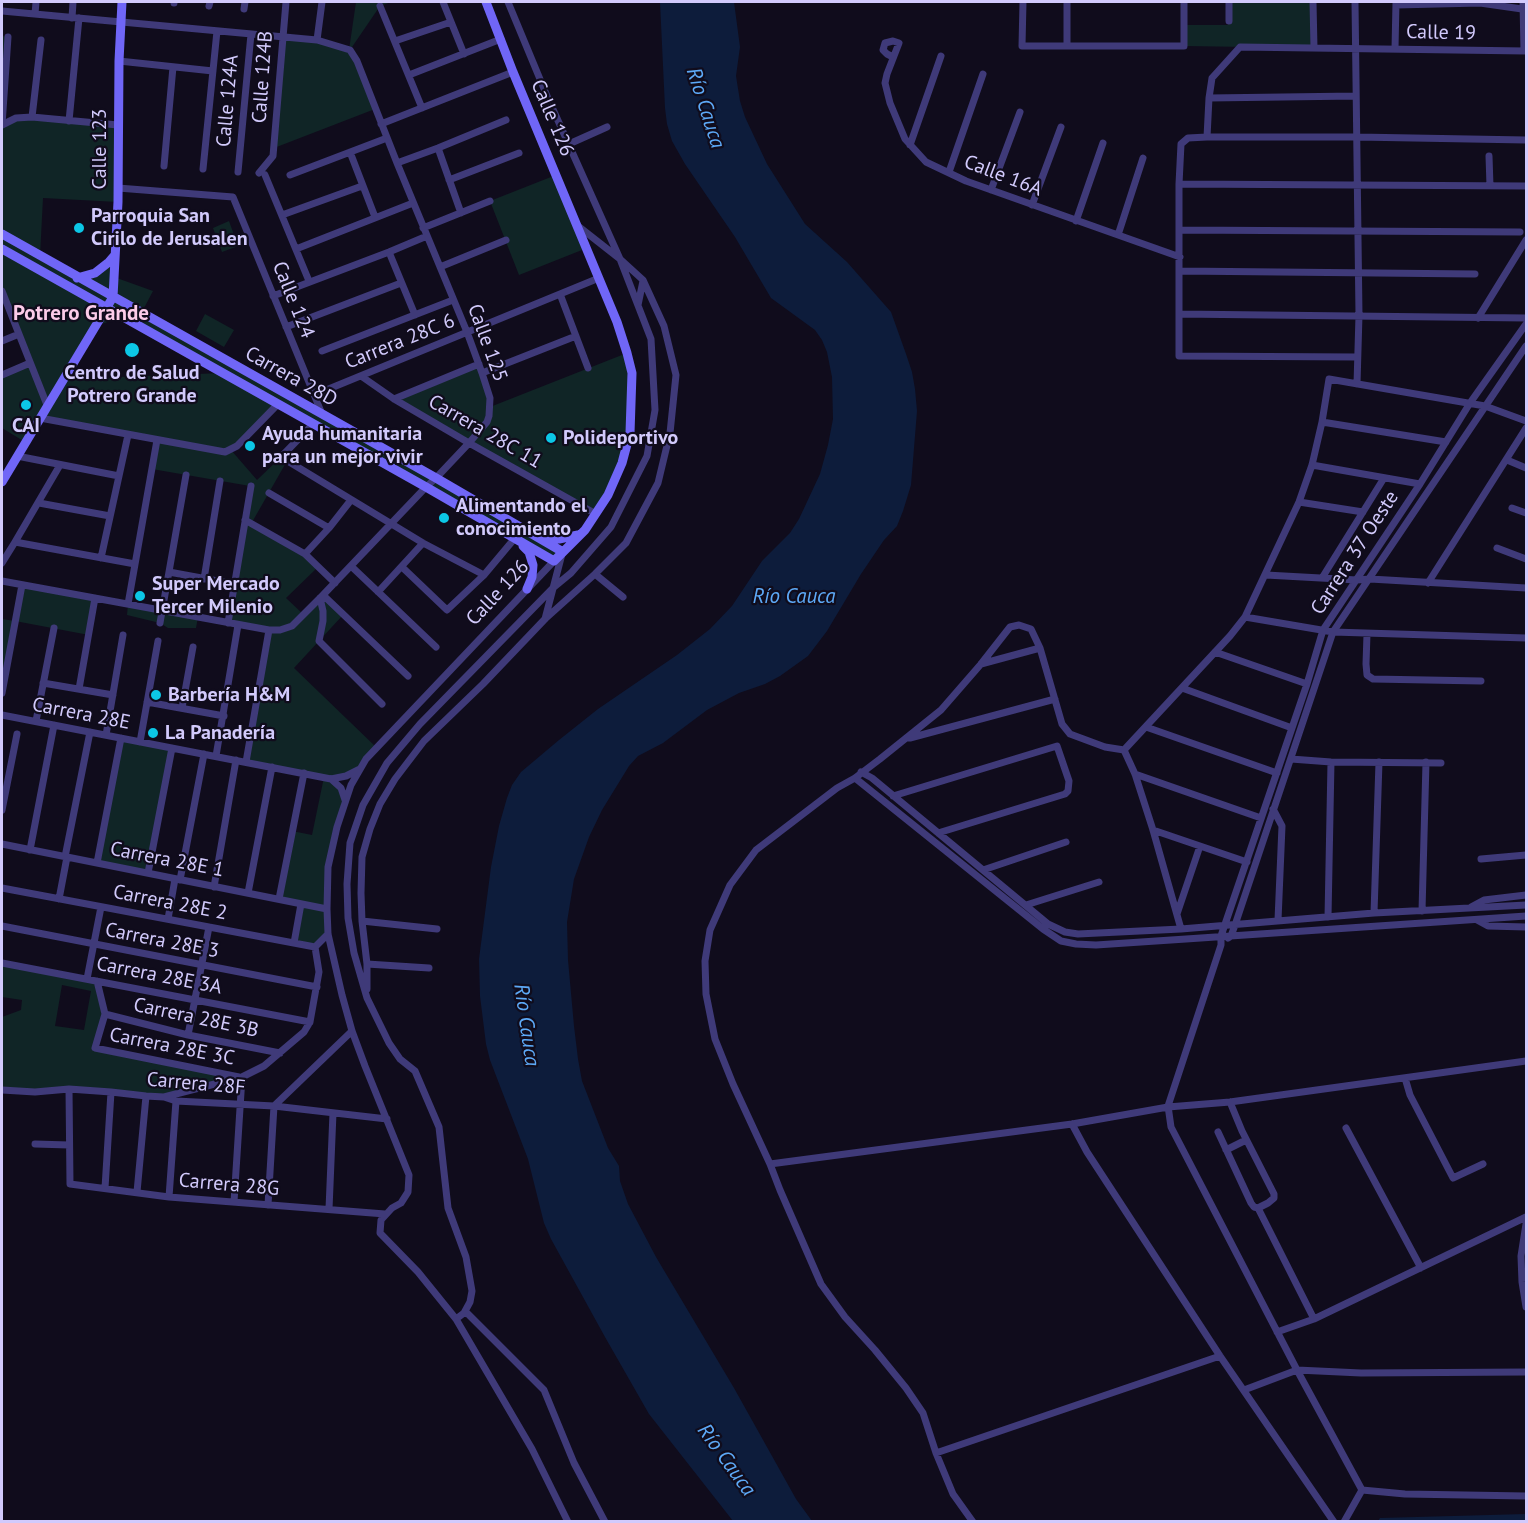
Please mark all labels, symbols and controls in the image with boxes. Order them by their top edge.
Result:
street label: Calle 19 [1406,20,1476,46]
street label: Calle 124B [248,30,278,124]
street label: Calle 124A [212,54,244,148]
water label: Río Cauca [680,65,730,151]
street label: Calle 126 [525,76,579,160]
street label: Calle 123 [88,109,112,189]
street label: Calle 16A [961,150,1045,202]
place label: Parroquia San Cirilo de Jerusalen [91,204,248,251]
marker: Parroquia San Cirilo de Jerusalen [72,221,86,235]
street label: Calle 124 [267,258,319,342]
district label: Potrero Grande [13,301,149,327]
street label: Calle 125 [462,301,512,385]
street label: Carrera 28C 6 [342,309,458,375]
marker: Centro de Salud Potrero Grande [123,341,141,359]
street label: Carrera 28D [241,342,341,412]
place label: Centro de Salud Potrero Grande [64,361,200,408]
street label: Carrera 28C 11 [424,390,546,474]
marker: CAI [19,398,33,412]
place label: CAI [12,414,40,438]
place label: Ayuda humanitaria para un mejor vivir [262,422,423,469]
place label: Polideportivo [563,426,678,450]
marker: Polideportivo [544,431,558,445]
marker: Ayuda humanitaria para un mejor vivir [243,439,257,453]
street label: Carrera 37 Oeste [1306,487,1404,619]
place label: Alimentando el conocimiento [456,494,587,541]
marker: Alimentando el conocimiento [437,511,451,525]
street label: Calle 126 [462,555,534,631]
place label: Super Mercado Tercer Milenio [152,572,280,619]
water label: Río Cauca [752,584,836,610]
marker: Super Mercado Tercer Milenio [133,589,147,603]
place label: Barbería H&M [168,683,290,707]
marker: Barbería H&M [149,688,163,702]
street label: Carrera 28E [30,693,132,735]
place label: La Panadería [165,721,275,745]
marker: La Panadería [146,726,160,740]
street label: Carrera 28E 1 [108,837,226,883]
street label: Carrera 28E 2 [111,880,229,926]
street label: Carrera 28E 3 [103,918,221,964]
street label: Carrera 28E 3A [94,952,224,1000]
water label: Río Cauca [508,982,544,1068]
street label: Carrera 28E 3B [131,993,261,1043]
street label: Carrera 28E 3C [107,1023,237,1071]
street label: Carrera 28F [146,1068,246,1100]
street label: Carrera 28G [178,1169,280,1201]
water label: Río Cauca [691,1419,761,1501]

